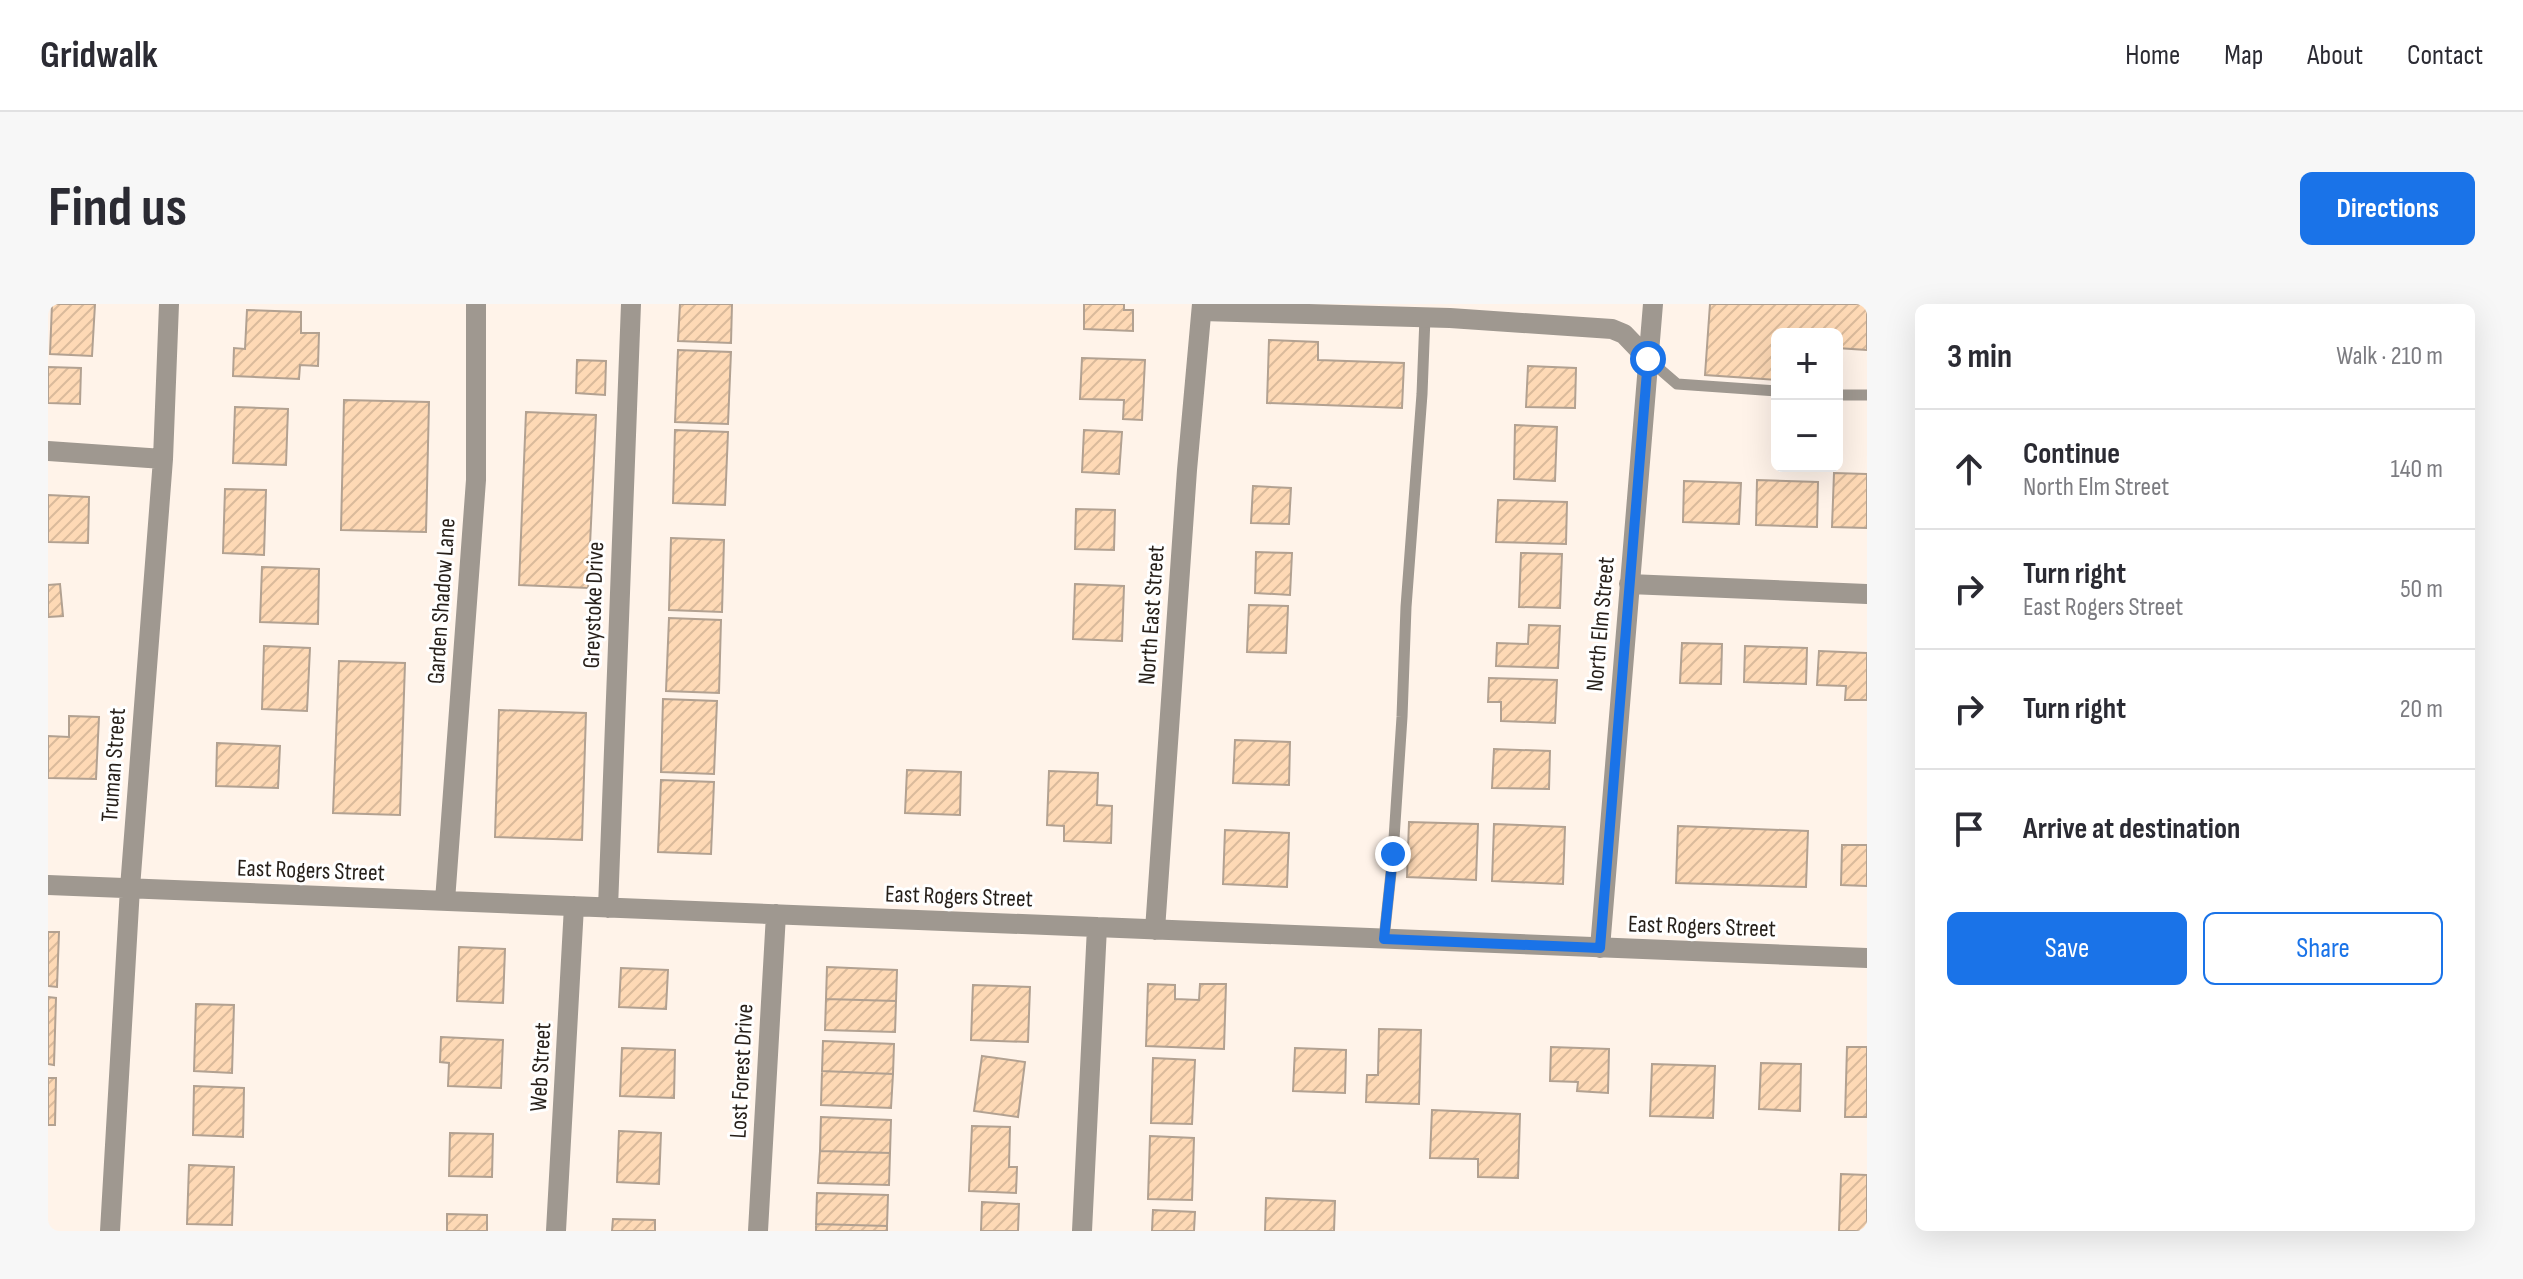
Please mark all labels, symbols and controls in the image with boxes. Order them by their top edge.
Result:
text: Gridwalk [40,33,158,78]
text: Home [2125,39,2180,72]
text: Map [2224,39,2263,72]
text: About [2307,39,2363,72]
text: Contact [2407,39,2483,72]
button: Directions [2300,172,2475,245]
text: Find us [48,175,187,242]
map controls [1771,328,1843,472]
button: + [1771,328,1843,400]
text: 3 min [1947,336,2012,377]
route start [1630,341,1666,377]
text: Walk · 210 m [2336,341,2443,372]
button: − [1771,400,1843,472]
text: Continue [2023,436,2120,472]
icon: ahead [1947,447,1991,491]
text: 140 m [2391,454,2443,485]
text: North Elm Street [2023,472,2169,503]
street label: Garden Shadow Lane [421,517,462,685]
street label: Greystoke Drive [577,541,610,669]
street label: North East Street [1132,544,1171,686]
street label: North Elm Street [1580,556,1621,693]
text: Turn right [2023,556,2126,592]
icon: right [1947,567,1991,611]
text: 50 m [2400,574,2443,605]
text: East Rogers Street [2023,592,2183,623]
icon: right [1947,687,1991,731]
text: Turn right [2023,691,2126,727]
text: 20 m [2400,694,2443,725]
street label: Truman Street [95,707,132,823]
icon: arrive [1947,807,1991,851]
text: Arrive at destination [2023,811,2240,847]
route end [1375,836,1411,872]
street label: East Rogers Street [237,853,385,888]
street label: East Rogers Street [885,879,1033,914]
street label: East Rogers Street [1628,909,1776,944]
button: Save [1947,912,2187,985]
button: Share [2203,912,2443,985]
street label: Lost Forest Drive [723,1003,760,1139]
street label: Web Street [524,1022,557,1112]

